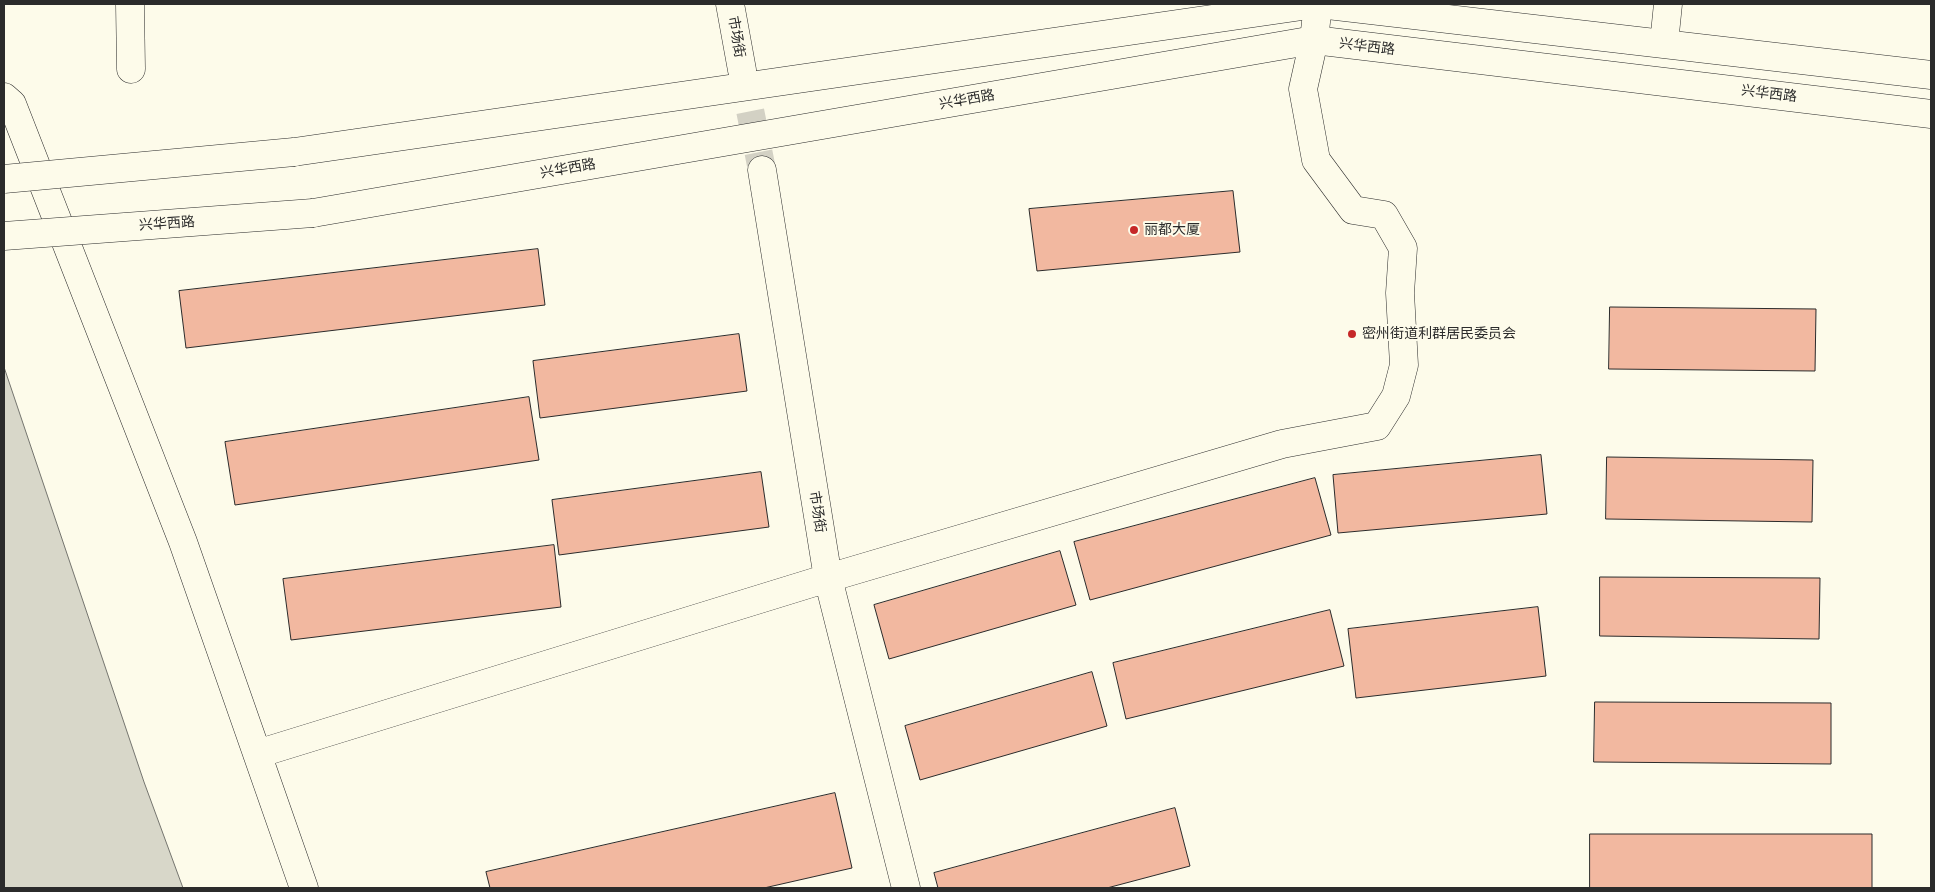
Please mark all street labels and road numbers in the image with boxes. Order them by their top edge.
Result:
street label: 市场街 [724,15,748,59]
street label: 兴华西路 [1338,35,1396,59]
street label: 兴华西路 [1740,82,1798,106]
street label: 兴华西路 [938,87,996,113]
street label: 兴华西路 [539,156,597,182]
street label: 兴华西路 [138,214,196,234]
street label: 市场街 [805,490,829,534]

